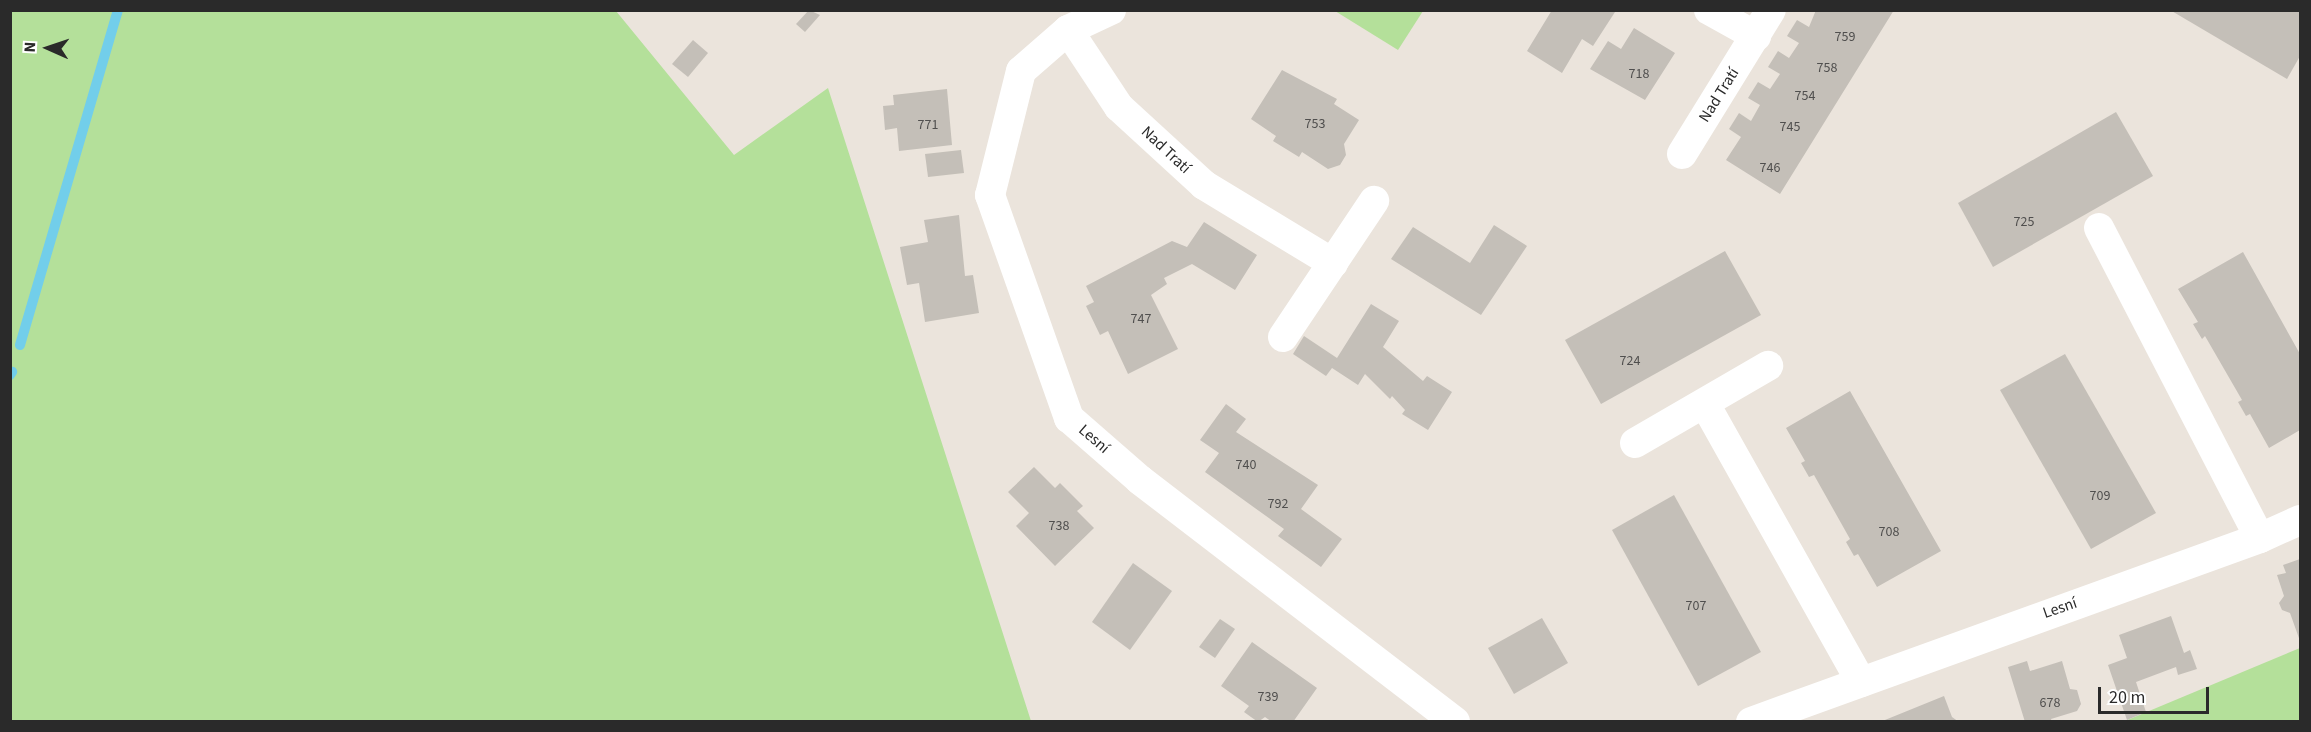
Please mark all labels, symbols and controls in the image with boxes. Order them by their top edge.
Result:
north arrow [18,18,78,78]
house number: 759 [1835,29,1855,45]
text: N [19,41,41,53]
house number: 758 [1817,60,1837,76]
street label: Nad Tratí [1695,64,1743,126]
house number: 718 [1629,66,1649,82]
house number: 754 [1795,88,1815,104]
house number: 753 [1305,116,1325,132]
house number: 771 [918,117,938,133]
house number: 745 [1780,119,1800,135]
street label: Nad Tratí [1137,122,1195,178]
house number: 746 [1760,160,1780,176]
house number: 725 [2014,214,2034,230]
house number: 747 [1131,311,1151,327]
house number: 724 [1620,353,1640,369]
street label: Lesní [1075,420,1113,458]
house number: 740 [1236,457,1256,473]
house number: 709 [2090,488,2110,504]
house number: 792 [1268,496,1288,512]
house number: 738 [1049,518,1069,534]
house number: 708 [1879,524,1899,540]
street label: Lesní [2040,593,2080,623]
house number: 707 [1686,598,1706,614]
scale bar [2101,675,2212,713]
text: 20 m [2109,685,2145,710]
house number: 739 [1258,689,1278,705]
house number: 678 [2040,695,2060,711]

